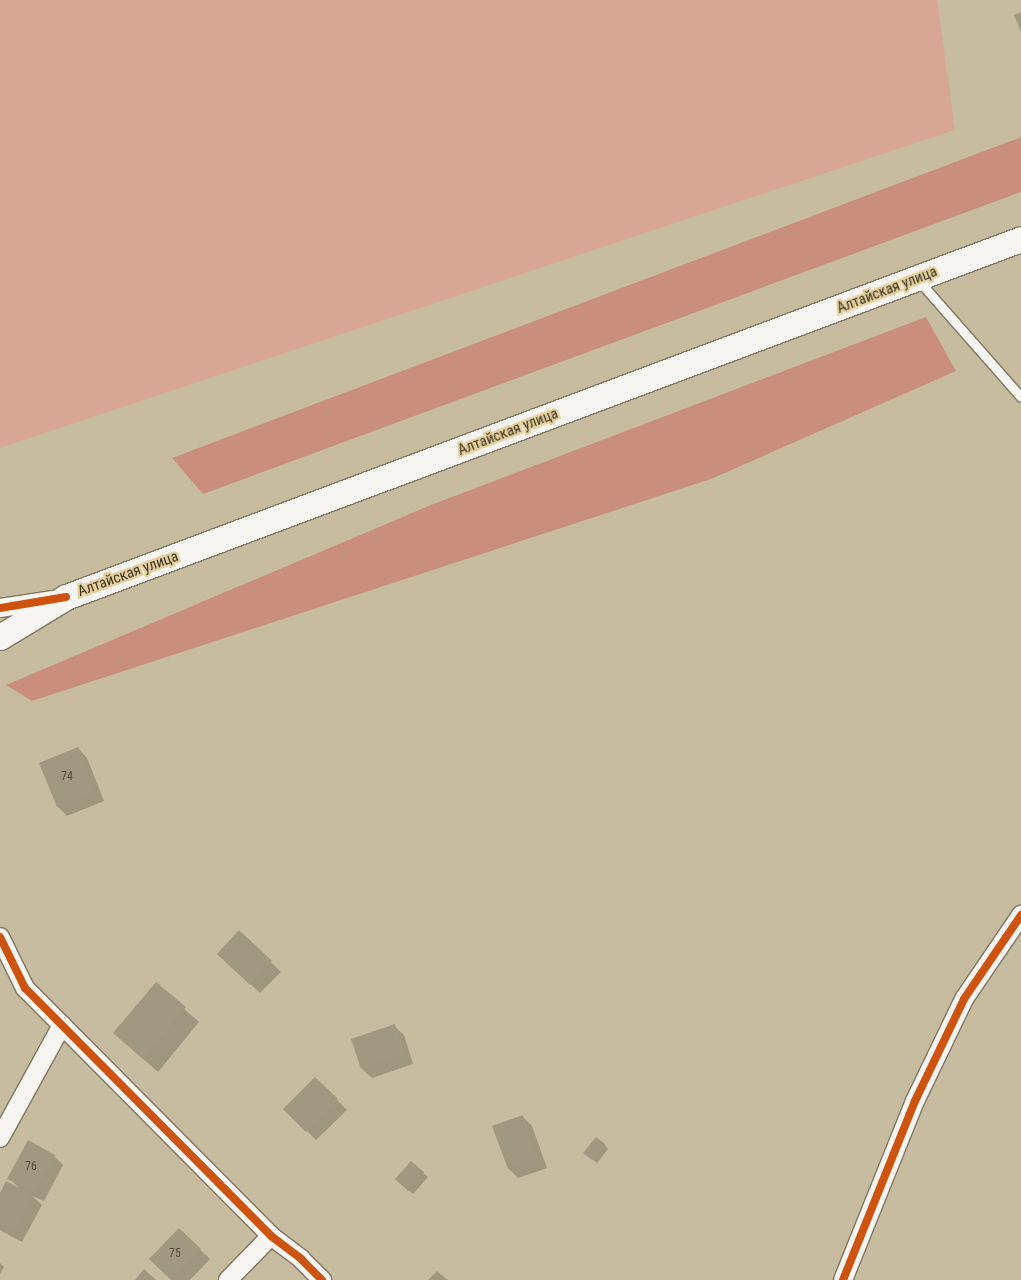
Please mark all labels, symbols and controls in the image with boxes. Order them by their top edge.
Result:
street label: Алтайская улица [834,263,940,317]
street label: Алтайская улица [455,405,561,459]
street label: Алтайская улица [75,547,181,601]
house number: 74 [61,770,73,784]
house number: 76 [25,1160,37,1174]
house number: 75 [169,1247,181,1261]

